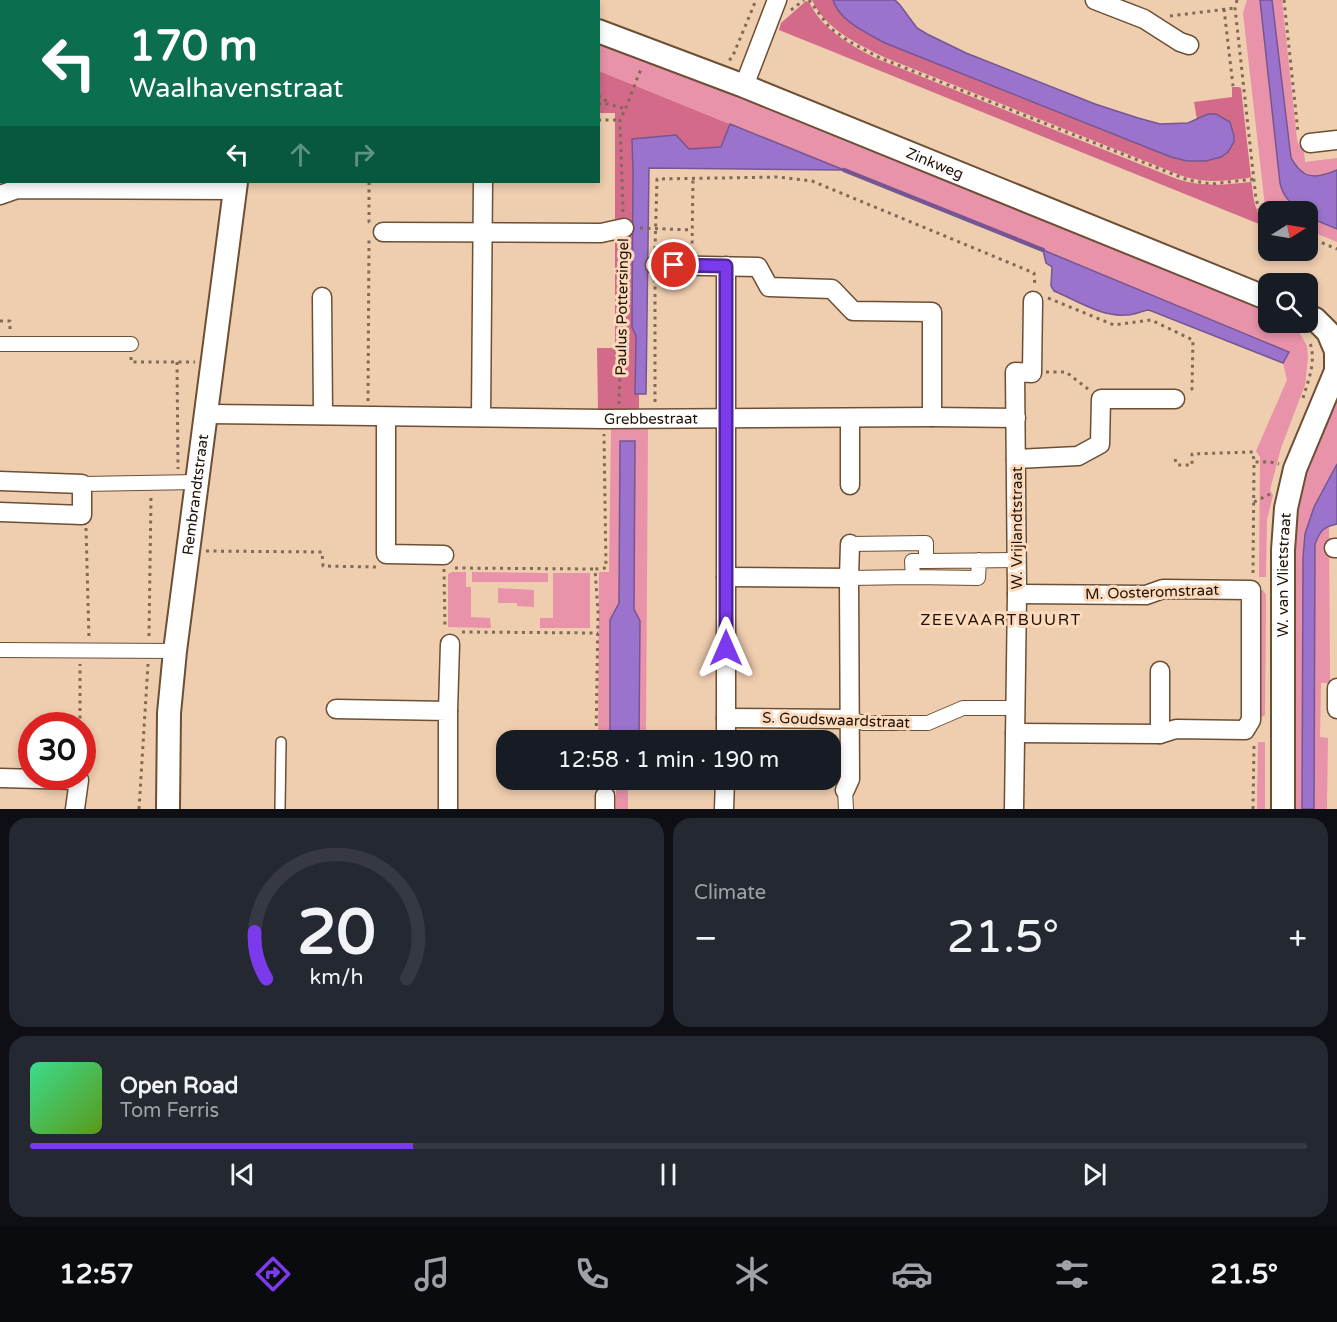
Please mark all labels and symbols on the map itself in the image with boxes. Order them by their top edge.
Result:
street label: Zinkweg [904,144,966,183]
north arrow [1258,201,1318,261]
street label: Paulus Pottersingel [612,238,632,376]
pin [648,239,699,290]
street label: Grebbestraat [604,409,698,428]
street label: Rembrandtstraat [179,433,212,556]
street label: W. Vrijlandtstraat [1008,466,1026,589]
street label: W. van Vlietstraat [1274,512,1295,637]
street label: M. Oosteromstraat [1085,581,1220,603]
district label: ZEEVAARTBUURT [920,610,1082,630]
position arrow [694,616,758,680]
street label: S. Goudswaardstraat [762,708,910,732]
speed limit sign: 30 [18,712,96,790]

